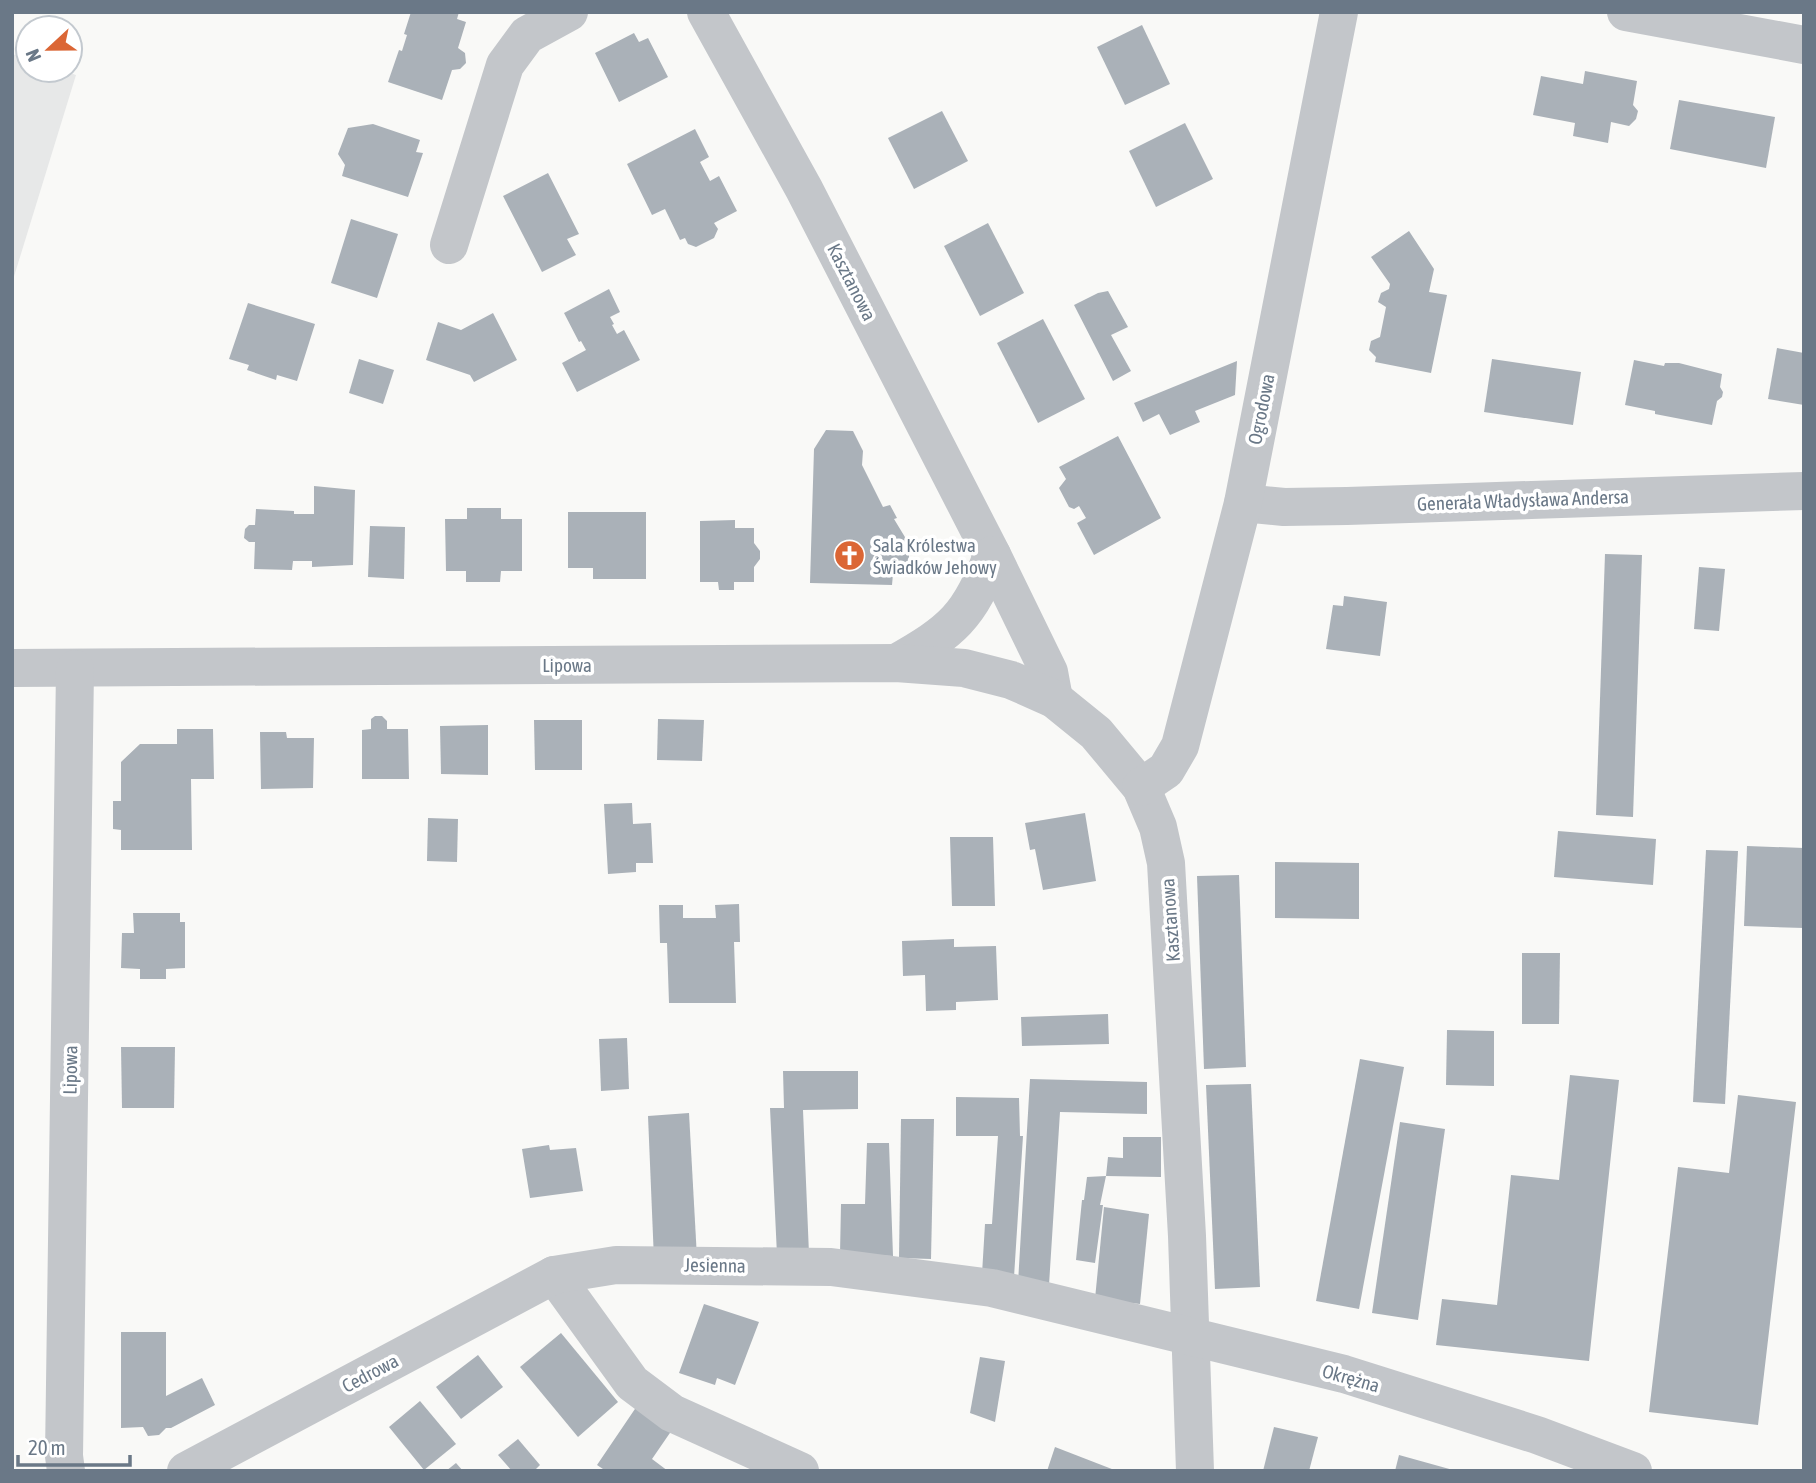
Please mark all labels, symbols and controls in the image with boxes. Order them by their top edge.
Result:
north arrow [14,14,84,84]
text: N [21,46,46,65]
street label: Kasztanowa [823,240,881,324]
street label: Ogrodowa [1243,372,1279,446]
street label: Generała Władysława Andersa [1417,485,1629,515]
place label: Sala Królestwa Świadków Jehowy [873,534,997,578]
church icon: Sala Królestwa Świadków Jehowy [833,539,867,573]
street label: Lipowa [542,654,592,676]
street label: Kasztanowa [1156,878,1184,962]
street label: Lipowa [59,1045,81,1095]
street label: Jesienna [684,1253,746,1277]
street label: Cedrowa [338,1349,402,1397]
street label: Okrężna [1320,1359,1382,1397]
scale bar [18,1424,130,1468]
text: 20 m [28,1435,66,1459]

